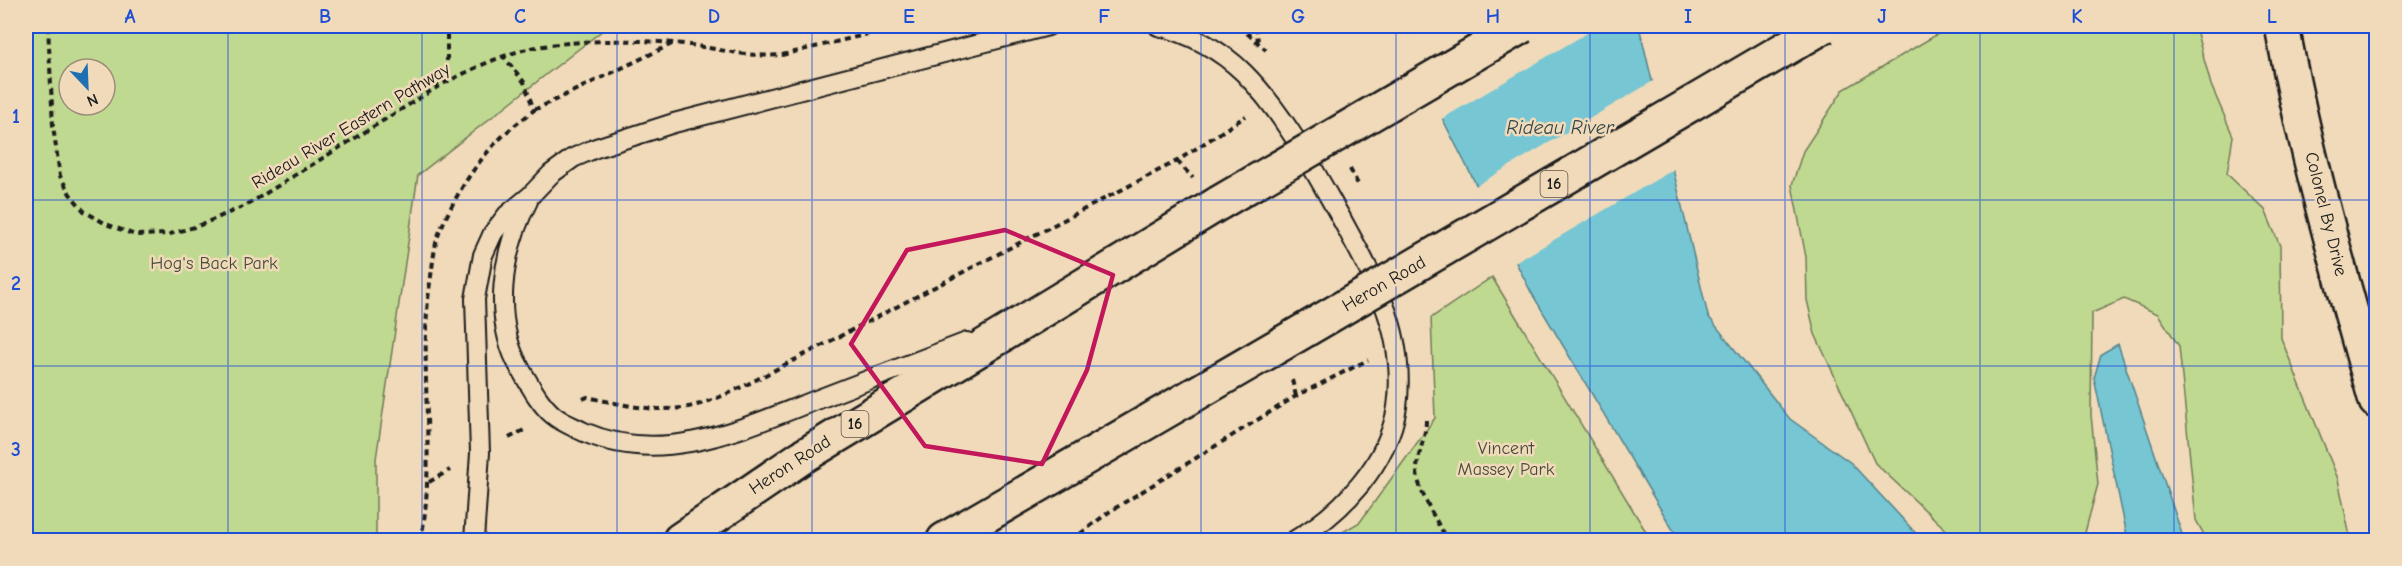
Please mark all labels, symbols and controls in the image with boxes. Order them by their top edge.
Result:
text: A [124,5,136,28]
text: B [319,5,331,28]
text: C [514,5,526,28]
text: D [708,5,720,28]
text: E [903,5,915,28]
text: F [1098,5,1110,28]
text: G [1291,5,1305,28]
text: H [1486,5,1500,28]
text: I [1684,5,1692,28]
text: J [1877,5,1887,28]
text: K [2071,5,2083,28]
text: L [2267,5,2277,28]
north arrow [57,57,117,117]
street label: Rideau River Eastern Pathway [248,58,455,194]
text: N [84,90,101,110]
text: 1 [12,105,20,128]
water label: Rideau River [1506,116,1615,139]
street label: Colonel By Drive [2300,150,2352,278]
road number: 16 [1540,171,1568,197]
street label: Heron Road [1338,252,1430,316]
park label: Hog's Back Park [150,253,278,274]
text: 2 [11,272,21,295]
road number: 16 [842,411,868,437]
street label: Heron Road [745,431,835,499]
text: 3 [11,438,21,461]
park label: Vincent Massey Park [1458,438,1555,480]

